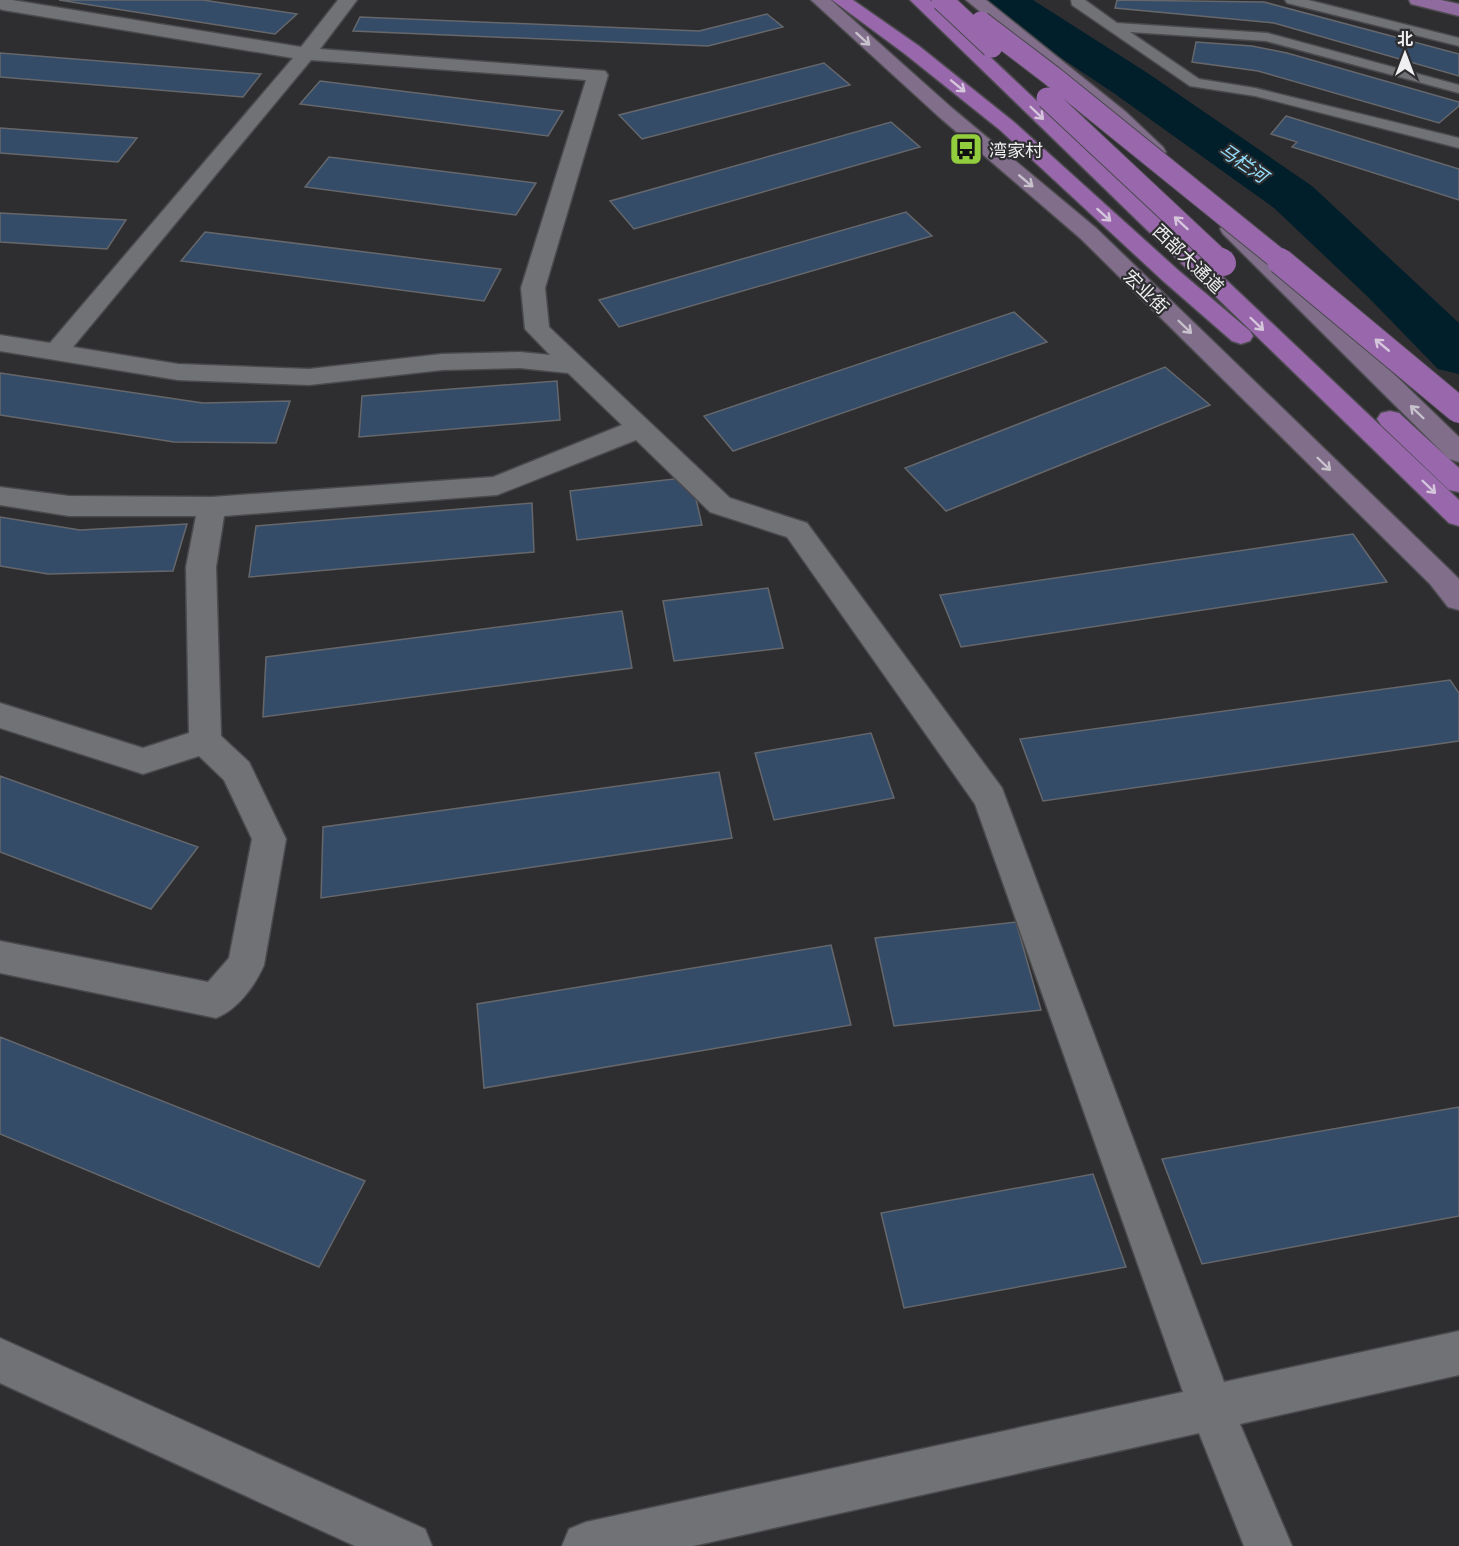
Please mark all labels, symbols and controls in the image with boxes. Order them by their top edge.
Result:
north arrow [1375,24,1435,84]
text: 北 [1397,26,1413,50]
one-way arrow [855,32,870,46]
one-way arrow [949,80,965,93]
one-way arrow [1030,106,1045,120]
bus stop icon: 湾家村 [948,131,984,167]
water label: 马栏河 [1214,135,1276,190]
place label: 湾家村 [989,136,1043,163]
one-way arrow [1018,174,1033,188]
one-way arrow [1096,208,1111,222]
one-way arrow [1173,216,1188,230]
street label: 西部大通道 [1147,217,1231,299]
street label: 宏业街 [1118,263,1176,319]
one-way arrow [1249,316,1264,330]
one-way arrow [1177,320,1192,335]
one-way arrow [1375,338,1390,352]
one-way arrow [1410,405,1425,419]
one-way arrow [1317,456,1332,471]
one-way arrow [1421,480,1436,494]

